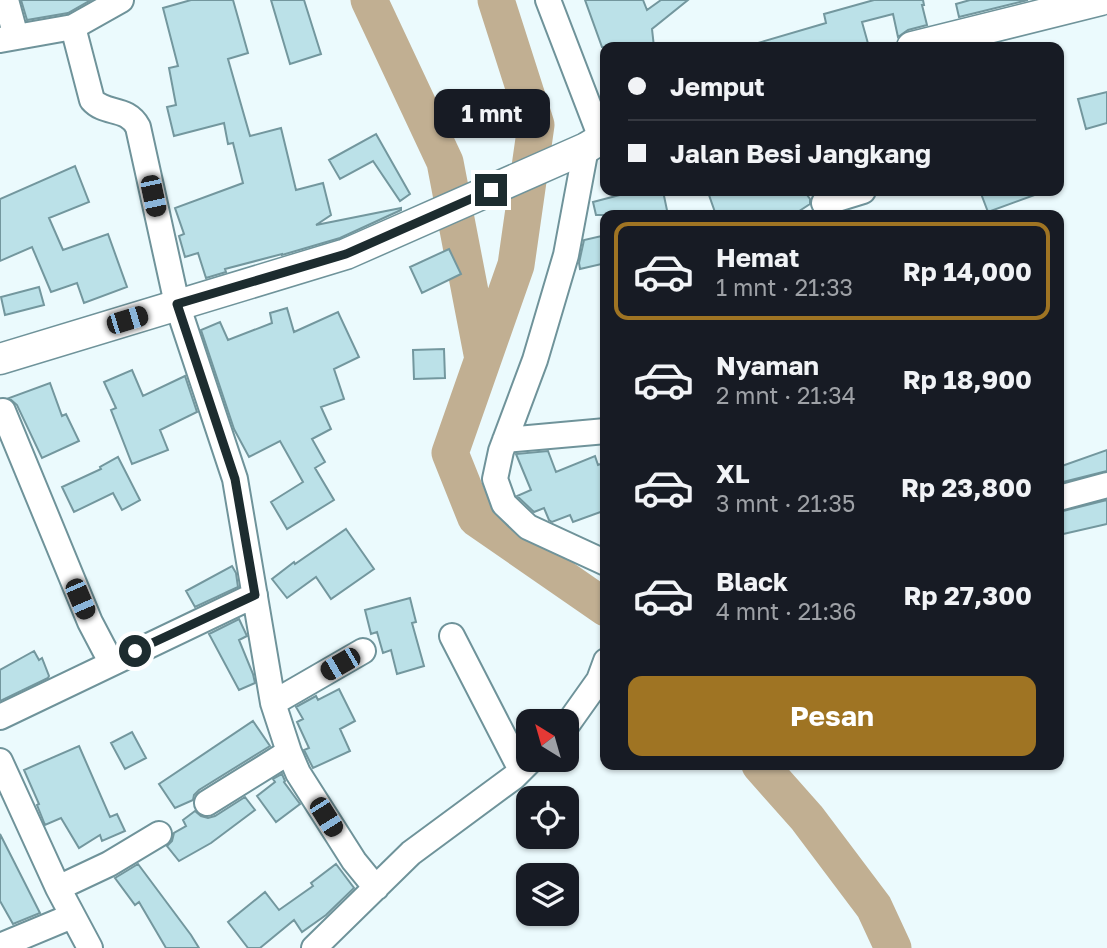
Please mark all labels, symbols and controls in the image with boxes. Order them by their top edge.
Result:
text: Jemput [670,71,765,102]
callout: 1 mnt [433,88,549,138]
text: 1 mnt [462,99,522,127]
text: Jalan Besi Jangkang [670,138,931,169]
car [139,173,168,219]
route end [475,174,507,206]
icon: car [632,240,695,303]
text: Hemat [716,242,799,273]
text: Rp 14,000 [903,256,1032,287]
text: 1 mnt · 21:33 [716,273,853,301]
car [104,304,151,336]
icon: car [632,348,695,411]
text: Nyaman [716,350,819,381]
text: Rp 18,900 [903,364,1032,395]
text: 2 mnt · 21:34 [716,381,856,409]
icon: car [632,456,695,519]
text: XL [716,458,750,489]
text: Rp 23,800 [901,472,1032,503]
text: 3 mnt · 21:35 [716,489,855,517]
icon: car [632,564,695,627]
text: Black [716,566,788,597]
car [63,576,98,622]
text: Rp 27,300 [903,580,1032,611]
text: 4 mnt · 21:36 [716,597,856,625]
route start [119,635,151,667]
car [317,644,364,684]
button: Pesan [628,676,1036,756]
north arrow [516,709,579,772]
map controls [516,709,579,926]
button: locate [516,786,579,849]
car [306,794,347,840]
button: layers [516,863,579,926]

